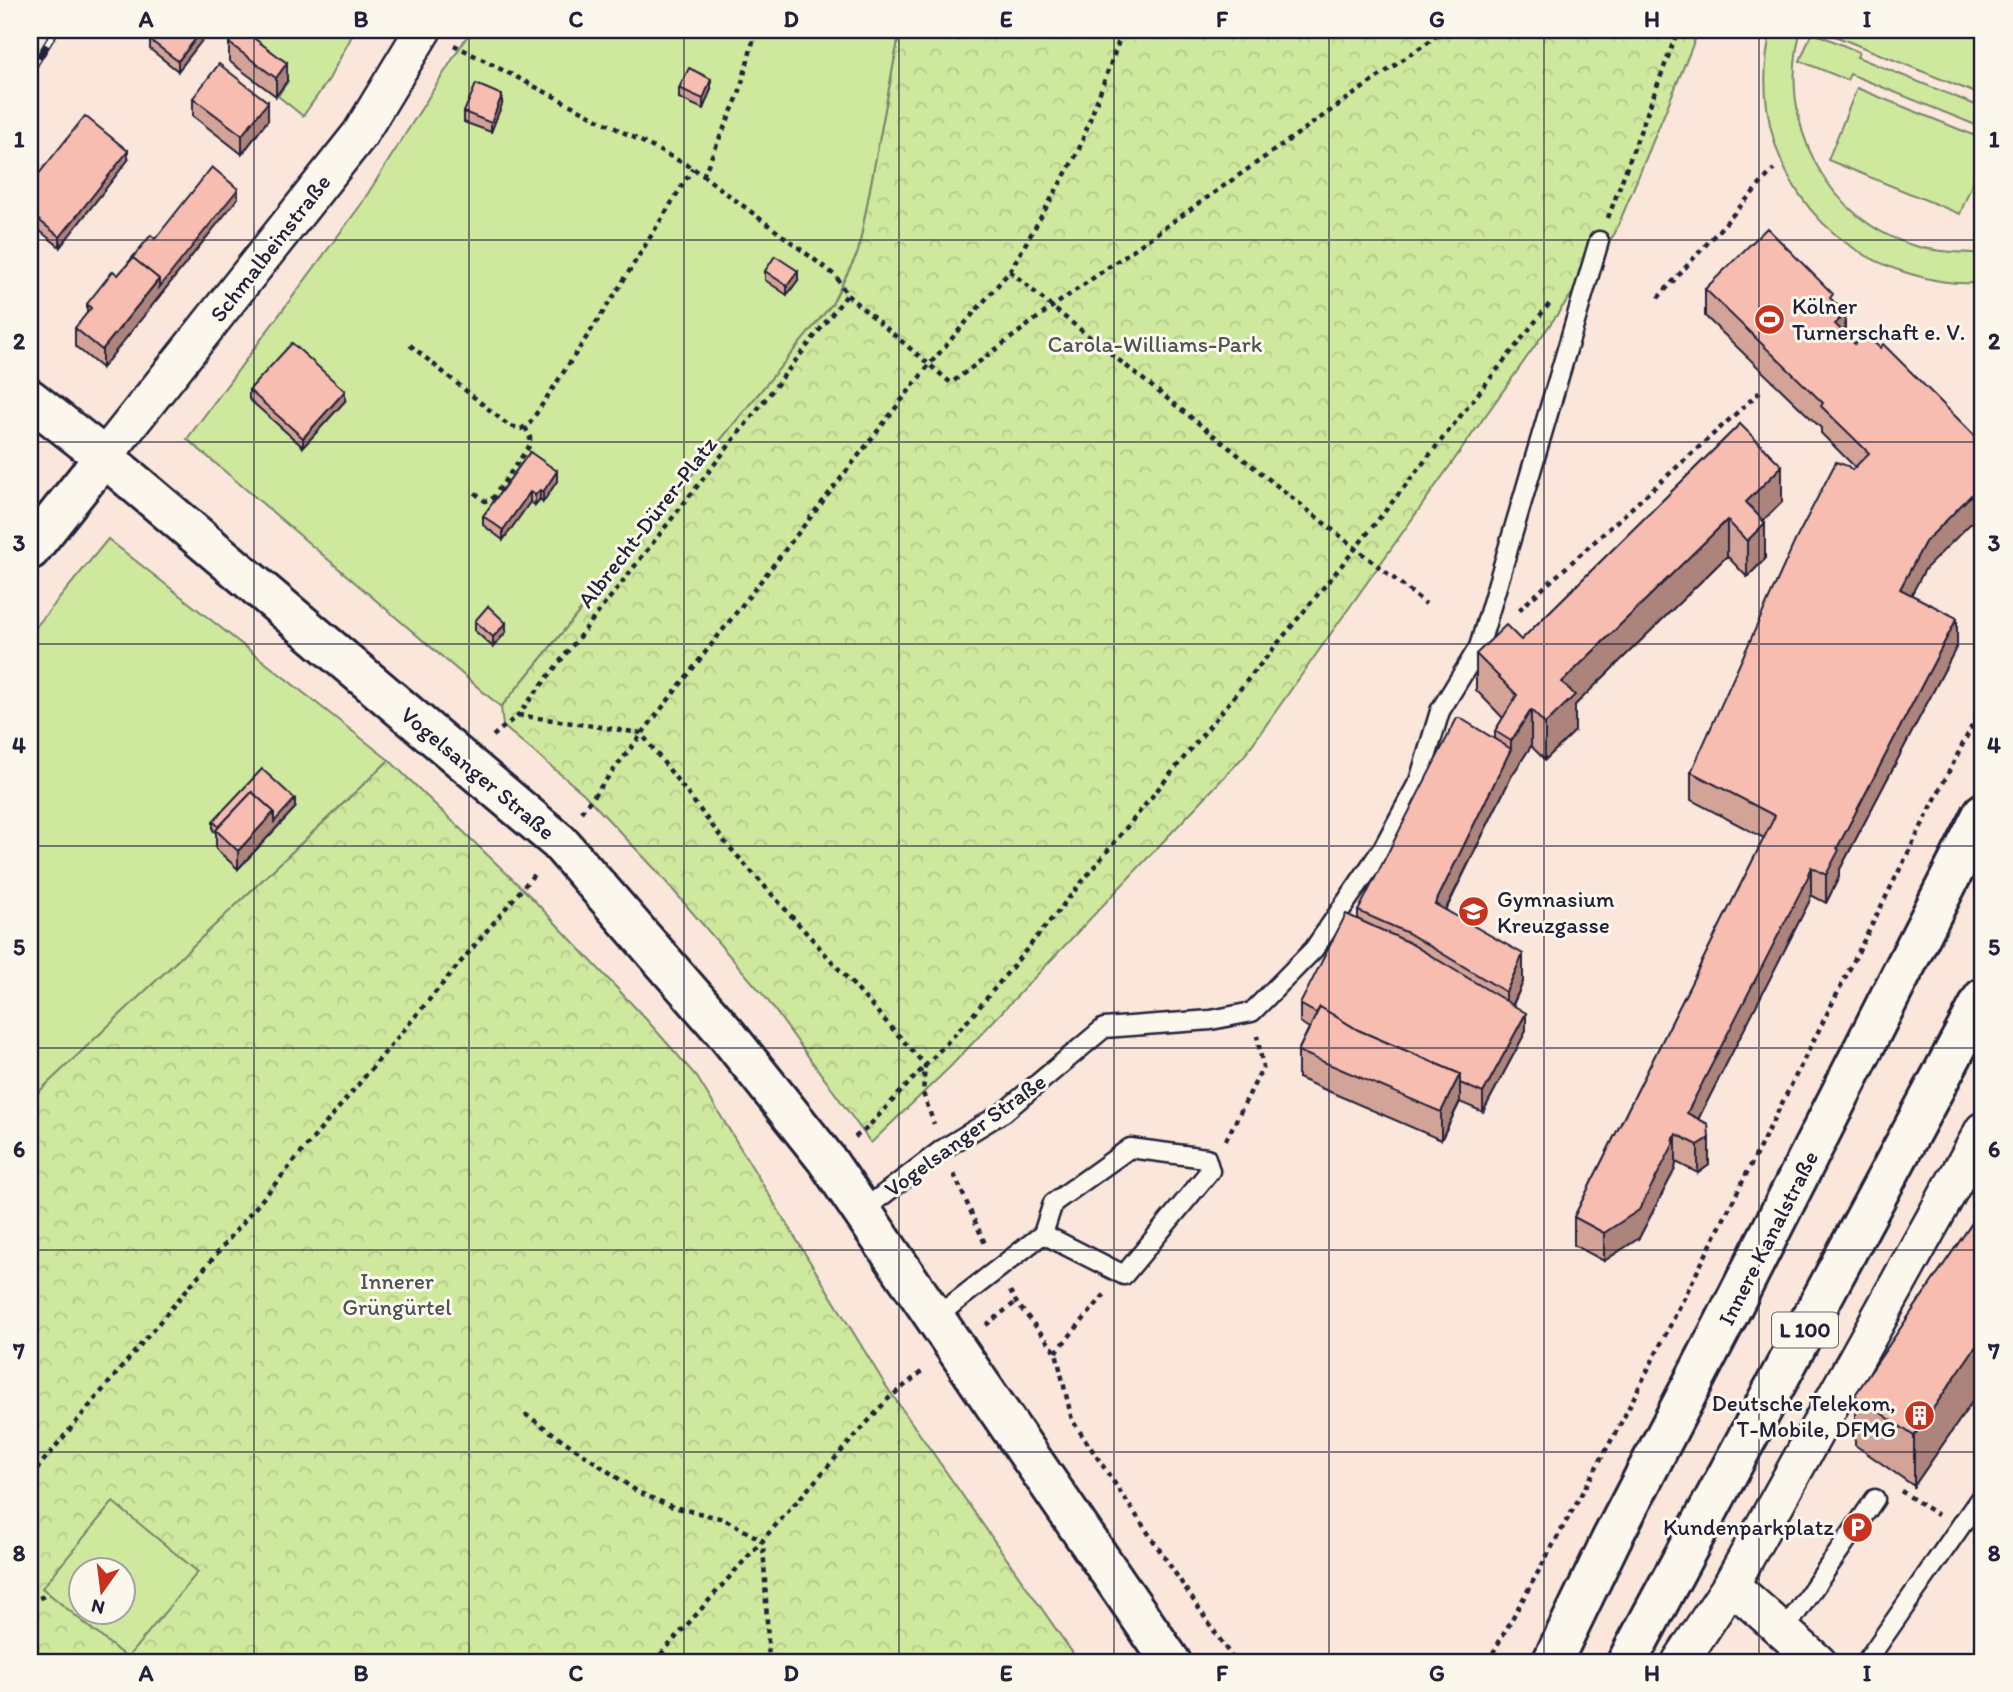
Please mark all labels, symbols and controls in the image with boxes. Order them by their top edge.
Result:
text: A [138,5,154,33]
text: B [354,5,369,33]
text: C [569,5,584,33]
text: D [783,5,799,33]
text: E [1000,5,1013,33]
text: F [1216,5,1229,33]
text: G [1429,5,1445,33]
text: H [1644,5,1660,33]
text: I [1863,5,1872,33]
text: 1 [14,125,25,153]
text: 1 [1989,125,2000,153]
street label: Schmalbeinstraße [204,168,336,328]
place label: Kölner Turnerschaft e. V. [1792,292,1965,346]
sports icon: Kölner Turnerschaft e. V. [1752,302,1786,336]
text: 2 [13,327,26,355]
text: 2 [1988,327,2001,355]
park label: Carola-Williams-Park [1048,330,1263,358]
street label: Albrecht-Dürer-Platz [571,430,723,613]
text: 3 [13,529,26,557]
text: 3 [1988,529,2001,557]
street label: Vogelsanger Straße [395,700,561,846]
text: 4 [12,731,26,759]
text: 4 [1987,731,2001,759]
place label: Gymnasium Kreuzgasse [1497,885,1615,939]
school or university icon: Gymnasium Kreuzgasse [1457,895,1491,929]
text: 5 [13,933,25,961]
text: 5 [1988,933,2000,961]
street label: Vogelsanger Straße [879,1067,1051,1203]
text: 6 [13,1135,25,1163]
text: 6 [1988,1135,2000,1163]
street label: Innere Kanalstraße [1712,1146,1824,1330]
park label: Innerer Grüngürtel [342,1267,452,1321]
road number: L 100 [1772,1312,1838,1348]
text: 7 [12,1337,25,1365]
text: 7 [1987,1337,2000,1365]
place label: Deutsche Telekom, T-Mobile, DFMG [1712,1389,1896,1443]
building icon: Deutsche Telekom, T-Mobile, DFMG [1902,1399,1936,1433]
parking icon: Kundenparkplatz [1840,1510,1874,1544]
place label: Kundenparkplatz [1663,1513,1834,1541]
text: 8 [13,1539,26,1567]
text: 8 [1988,1539,2001,1567]
north arrow [66,1556,136,1626]
text: N [89,1594,107,1620]
text: A [138,1659,154,1687]
text: B [354,1659,369,1687]
text: C [569,1659,584,1687]
text: D [783,1659,799,1687]
text: E [1000,1659,1013,1687]
text: F [1216,1659,1229,1687]
text: G [1429,1659,1445,1687]
text: H [1644,1659,1660,1687]
text: I [1863,1659,1872,1687]

